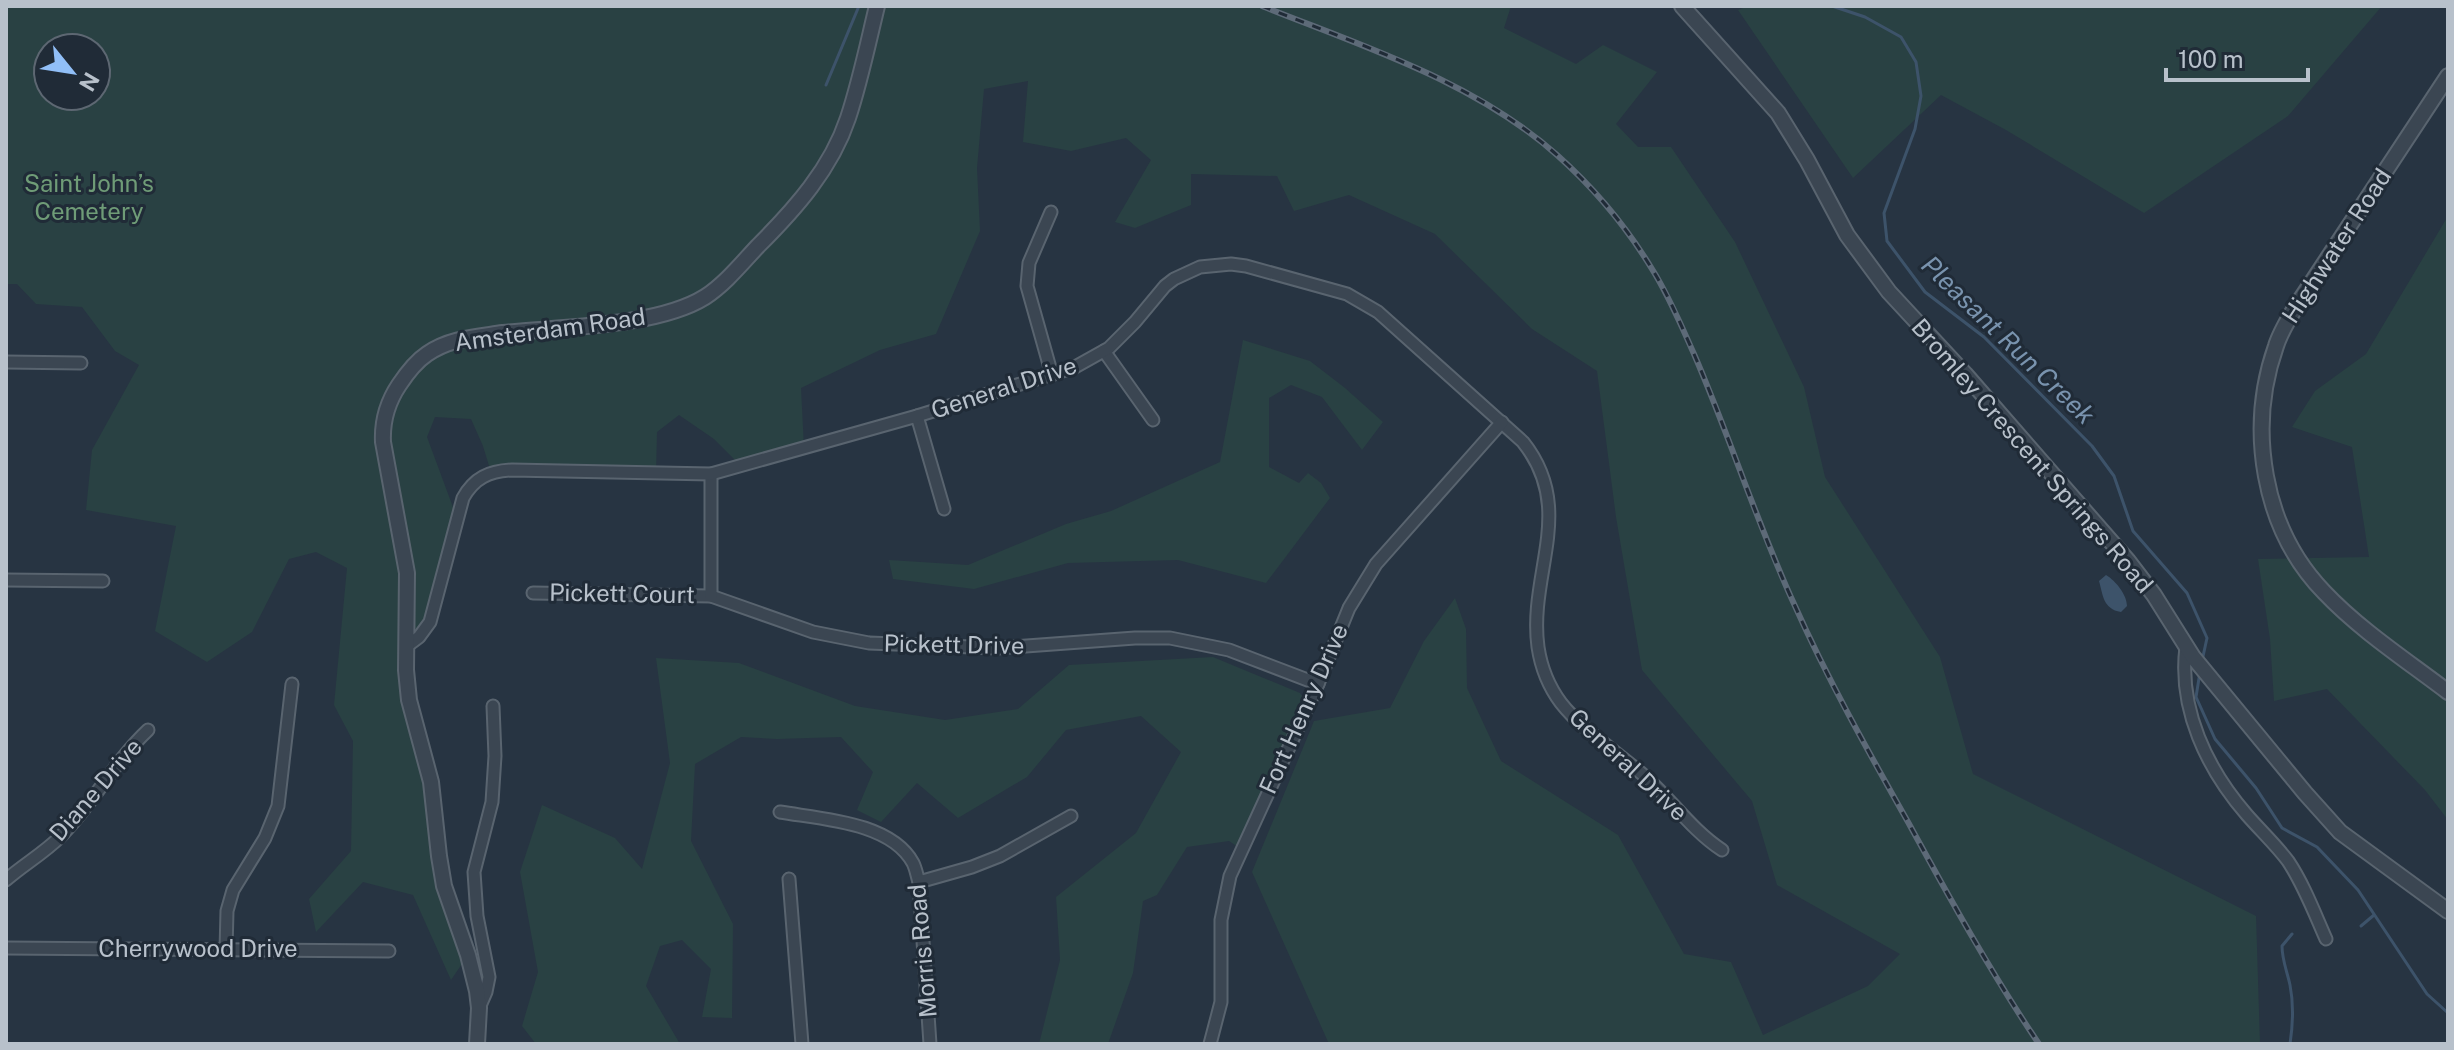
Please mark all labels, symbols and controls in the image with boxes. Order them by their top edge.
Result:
north arrow [32,32,112,112]
scale bar [2166,32,2308,82]
text: 100 m [2178,45,2244,73]
text: N [74,68,105,96]
street label: Highwater Road [2276,163,2397,328]
park label: Saint John’s Cemetery [24,169,154,225]
water label: Pleasant Run Creek [1915,249,2101,430]
street label: Amsterdam Road [453,302,647,356]
street label: Bromley Crescent Springs Road [1906,313,2159,598]
street label: General Drive [927,350,1080,424]
street label: Pickett Court [549,578,695,608]
street label: Fort Henry Drive [1253,619,1353,798]
street label: Pickett Drive [883,629,1025,659]
street label: General Drive [1564,702,1694,826]
street label: Diane Drive [43,732,147,846]
street label: Morris Road [902,883,942,1019]
street label: Cherrywood Drive [98,934,298,962]

